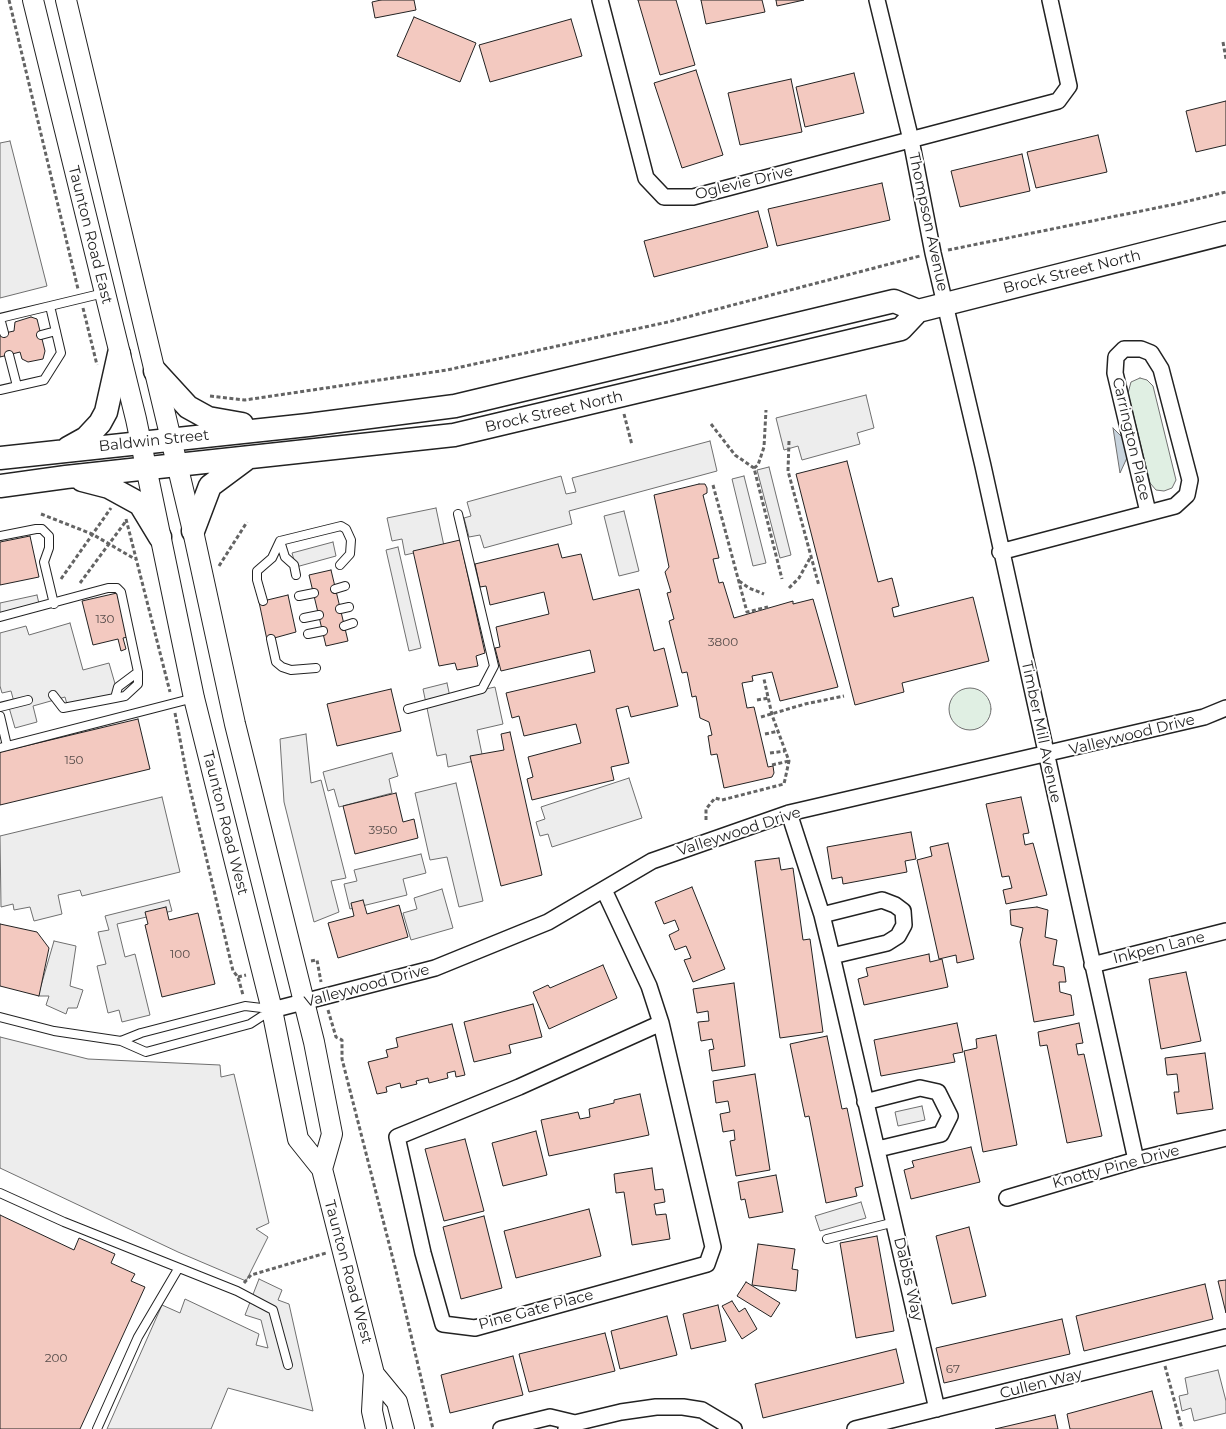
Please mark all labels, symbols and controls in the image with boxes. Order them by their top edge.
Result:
street label: Thompson Avenue [904,151,952,293]
street label: Oglevie Drive [693,162,795,204]
street label: Taunton Road East [64,164,116,306]
street label: Brock Street North [1001,246,1143,298]
street label: Carrington Place [1108,376,1154,502]
street label: Brock Street North [483,387,625,437]
street label: Baldwin Street [98,426,210,456]
house number: 130 [95,612,115,626]
house number: 3800 [708,635,738,649]
street label: Timber Mill Avenue [1017,659,1065,805]
street label: Valleywood Drive [1067,711,1197,759]
street label: Taunton Road West [198,749,252,897]
house number: 150 [64,753,84,767]
street label: Valleywood Drive [675,804,803,860]
house number: 3950 [369,823,397,837]
street label: Inkpen Lane [1111,928,1207,968]
house number: 100 [170,947,190,961]
street label: Valleywood Drive [302,961,432,1011]
street label: Knotty Pine Drive [1051,1141,1181,1193]
street label: Taunton Road West [320,1198,376,1346]
street label: Dabbs Way [890,1235,926,1323]
street label: Pine Gate Place [477,1286,595,1334]
house number: 200 [45,1351,67,1365]
house number: 67 [946,1362,960,1376]
street label: Cullen Way [998,1365,1084,1403]

